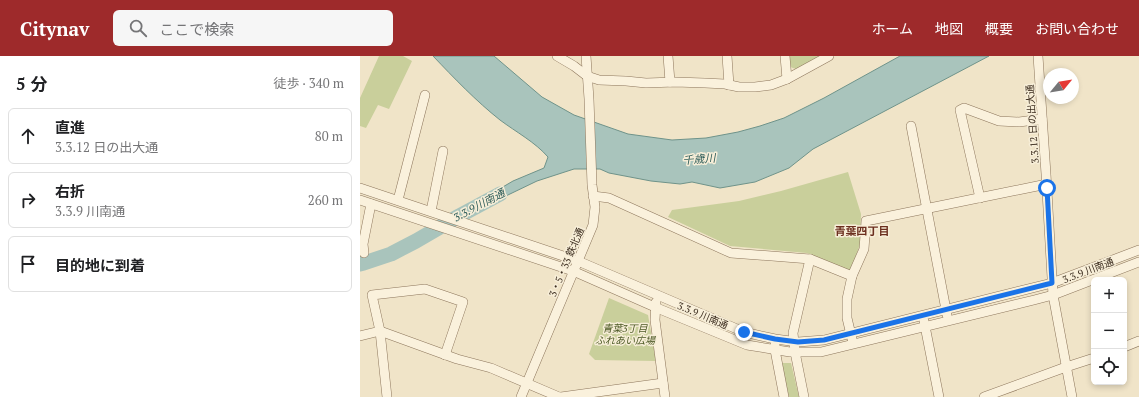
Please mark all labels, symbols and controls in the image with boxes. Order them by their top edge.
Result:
search box [113,10,393,46]
text: Citynav [20,16,89,41]
icon: search [127,17,149,39]
text: ここで検索 [159,19,234,39]
text: ホーム [871,19,913,38]
text: 地図 [935,19,963,38]
text: 概要 [985,19,1013,38]
text: お問い合わせ [1035,19,1119,38]
north arrow [1043,68,1079,104]
text: 5 分 [16,72,47,95]
text: 徒歩 · 340 m [273,74,344,92]
street label: 3.3.12 日の出大通 [1023,84,1042,164]
text: 直進 [55,117,85,137]
icon: ahead [17,125,39,147]
text: 80 m [315,127,343,145]
text: 3.3.12 日の出大通 [55,138,158,156]
water label: 千歳川 [682,151,717,167]
route start [1038,179,1056,197]
text: 右折 [55,181,85,201]
water label: 3.3.9川南通 [451,185,509,224]
icon: right [17,189,39,211]
text: 260 m [308,191,343,209]
text: 3.3.9 川南通 [55,202,125,220]
district label: 青葉四丁目 [835,224,890,238]
street label: 3・5・33 鉄北通 [546,226,587,299]
icon: arrive [17,253,39,275]
text: 目的地に到着 [55,255,145,275]
street label: 3.3.9 川南通 [1061,255,1116,286]
map controls [1091,277,1127,385]
button: + [1091,277,1127,313]
street label: 3.3.9 川南通 [675,299,730,332]
button: − [1091,313,1127,349]
park label: 青葉3丁目 ふれあい広場 [595,322,656,347]
route end [735,323,753,341]
button: locate [1091,349,1127,385]

